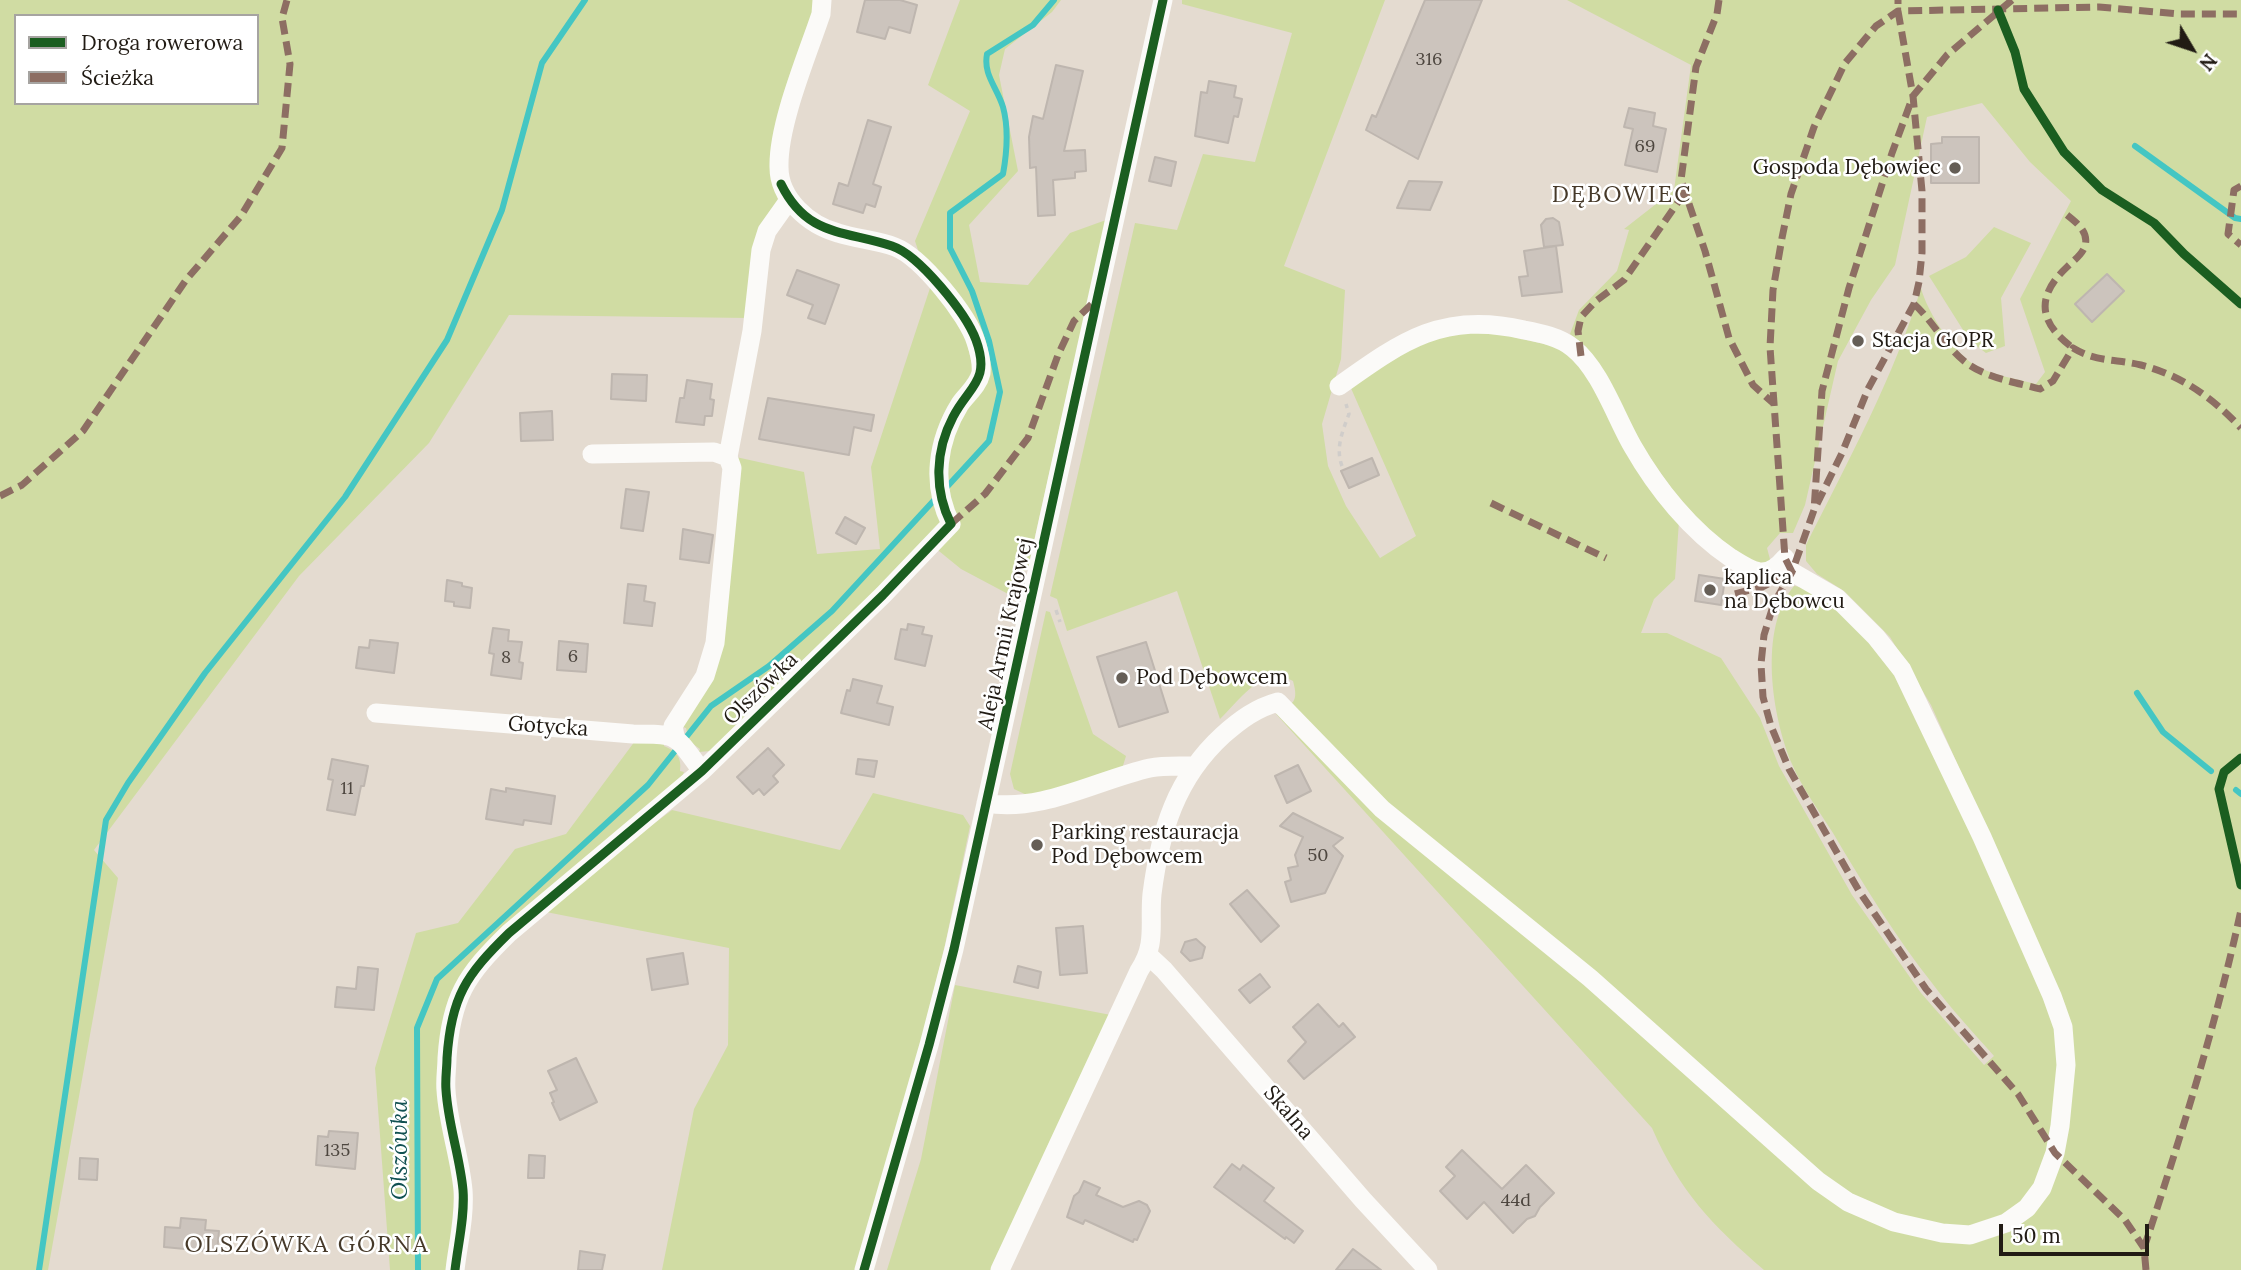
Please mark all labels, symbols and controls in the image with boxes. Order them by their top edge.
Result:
legend [14,14,259,105]
north arrow [2157,14,2227,84]
text: Droga rowerowa [81,29,243,56]
house number: 316 [1416,49,1442,71]
text: N [2194,49,2222,75]
text: Ścieżka [81,64,154,91]
house number: 69 [1635,136,1655,158]
place label: Gospoda Dębowiec [1753,155,1941,181]
marker: Gospoda Dębowiec [1947,160,1963,176]
district label: DĘBOWIEC [1553,181,1691,209]
place label: Stacja GOPR [1872,328,1994,354]
marker: Stacja GOPR [1850,333,1866,349]
street label: Aleja Armii Krajowej [973,536,1039,732]
place label: kaplica na Dębowcu [1724,565,1845,615]
marker: kaplica na Dębowcu [1702,582,1718,598]
house number: 6 [568,646,578,668]
house number: 8 [501,647,511,669]
street label: Olszówka [719,647,803,731]
place label: Pod Dębowcem [1136,665,1288,691]
marker: Pod Dębowcem [1114,670,1130,686]
street label: Gotycka [507,712,589,742]
house number: 11 [340,778,354,800]
place label: Parking restauracja Pod Dębowcem [1051,820,1239,870]
marker: Parking restauracja Pod Dębowcem [1029,837,1045,853]
house number: 50 [1308,845,1328,867]
street label: Skalna [1258,1081,1318,1145]
water label: Olszówka [386,1100,414,1200]
house number: 135 [324,1140,350,1162]
house number: 44d [1501,1190,1531,1212]
scale bar [2003,1210,2154,1254]
text: 50 m [2012,1222,2061,1249]
district label: OLSZÓWKA GÓRNA [186,1231,428,1259]

